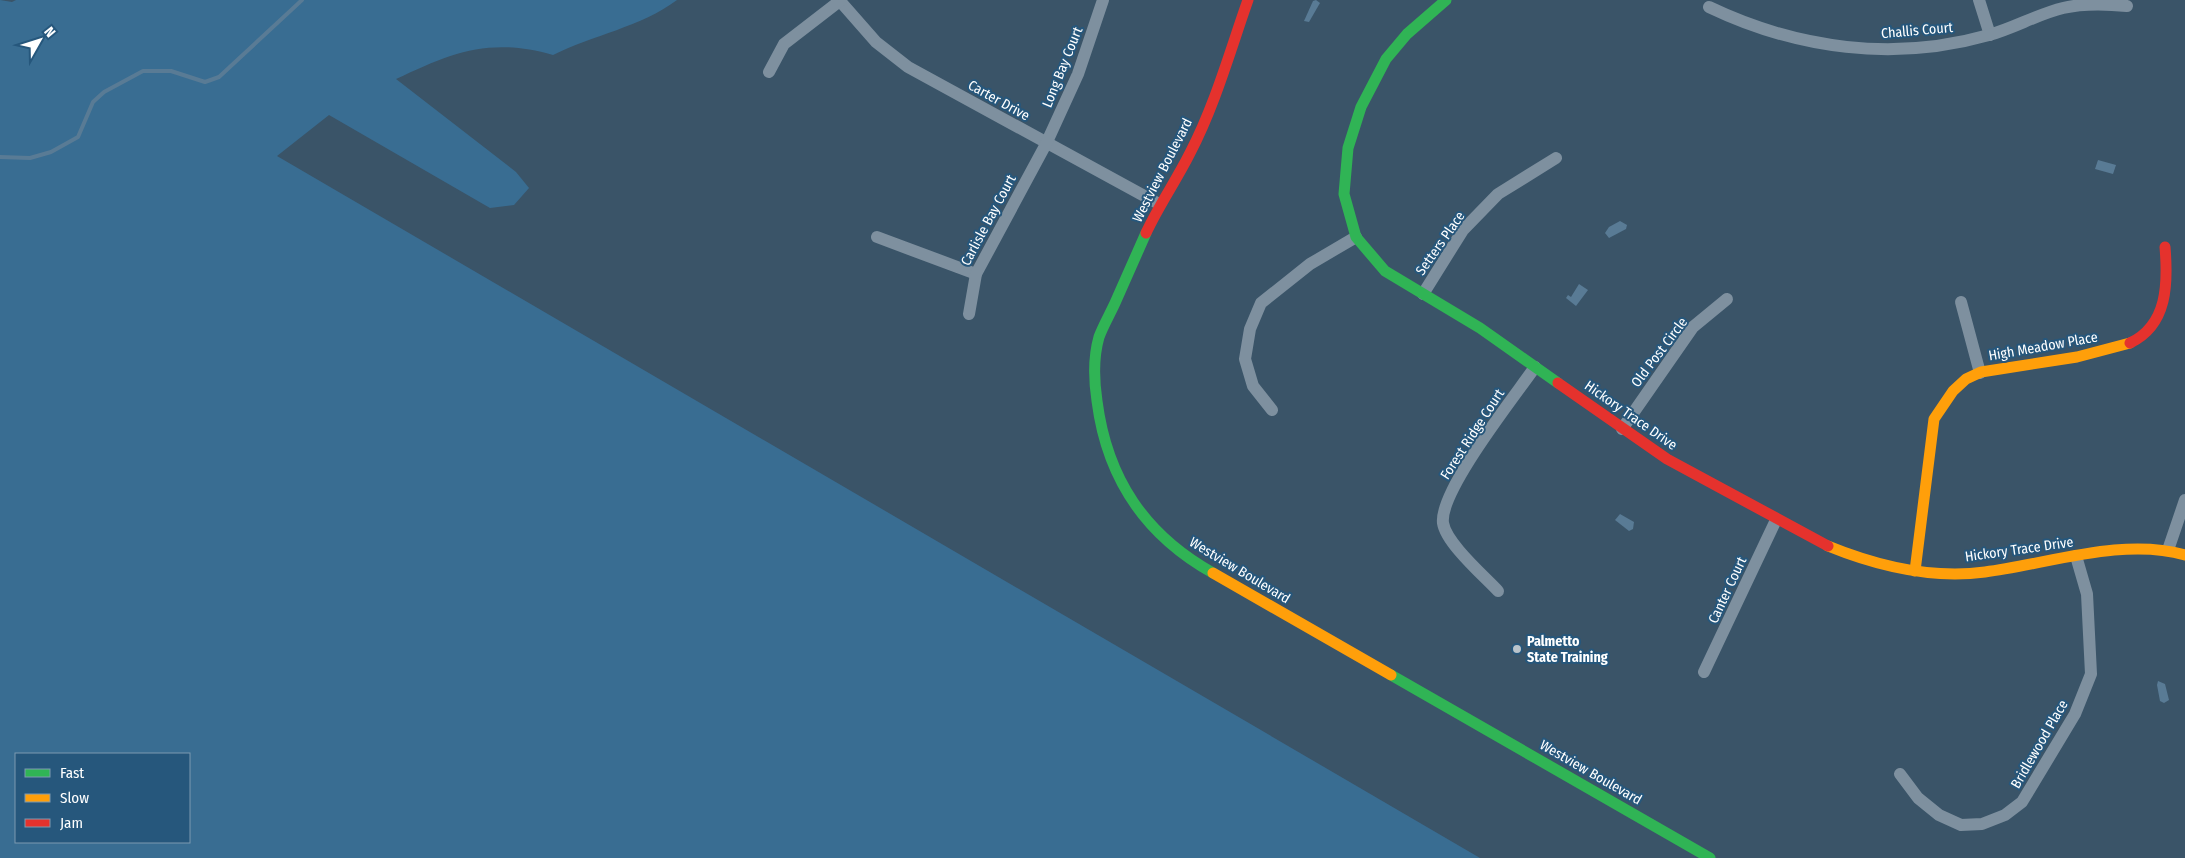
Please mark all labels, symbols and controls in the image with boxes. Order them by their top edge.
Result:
north arrow [15,15,65,65]
street label: Challis Court [1880,19,1954,42]
text: N [40,24,59,41]
street label: Long Bay Court [1039,24,1086,110]
street label: Carter Drive [965,77,1033,124]
street label: Westview Boulevard [1129,115,1196,225]
street label: Carlisle Bay Court [957,171,1020,269]
street label: Setters Place [1412,208,1469,278]
street label: Old Post Circle [1628,314,1691,391]
street label: High Meadow Place [1987,329,2099,364]
street label: Hickory Trace Drive [1581,377,1680,454]
street label: Forest Ridge Court [1437,385,1508,483]
street label: Hickory Trace Drive [1964,533,2074,566]
street label: Westview Boulevard [1186,534,1293,607]
street label: Canter Court [1705,554,1750,626]
place label: Palmetto State Training [1527,633,1608,666]
marker: Palmetto State Training [1511,643,1523,655]
street label: Bridlewood Place [2007,697,2072,791]
street label: Westview Boulevard [1537,736,1645,808]
legend [15,753,190,843]
text: Fast [60,764,84,782]
text: Slow [60,789,89,807]
text: Jam [60,814,83,832]

